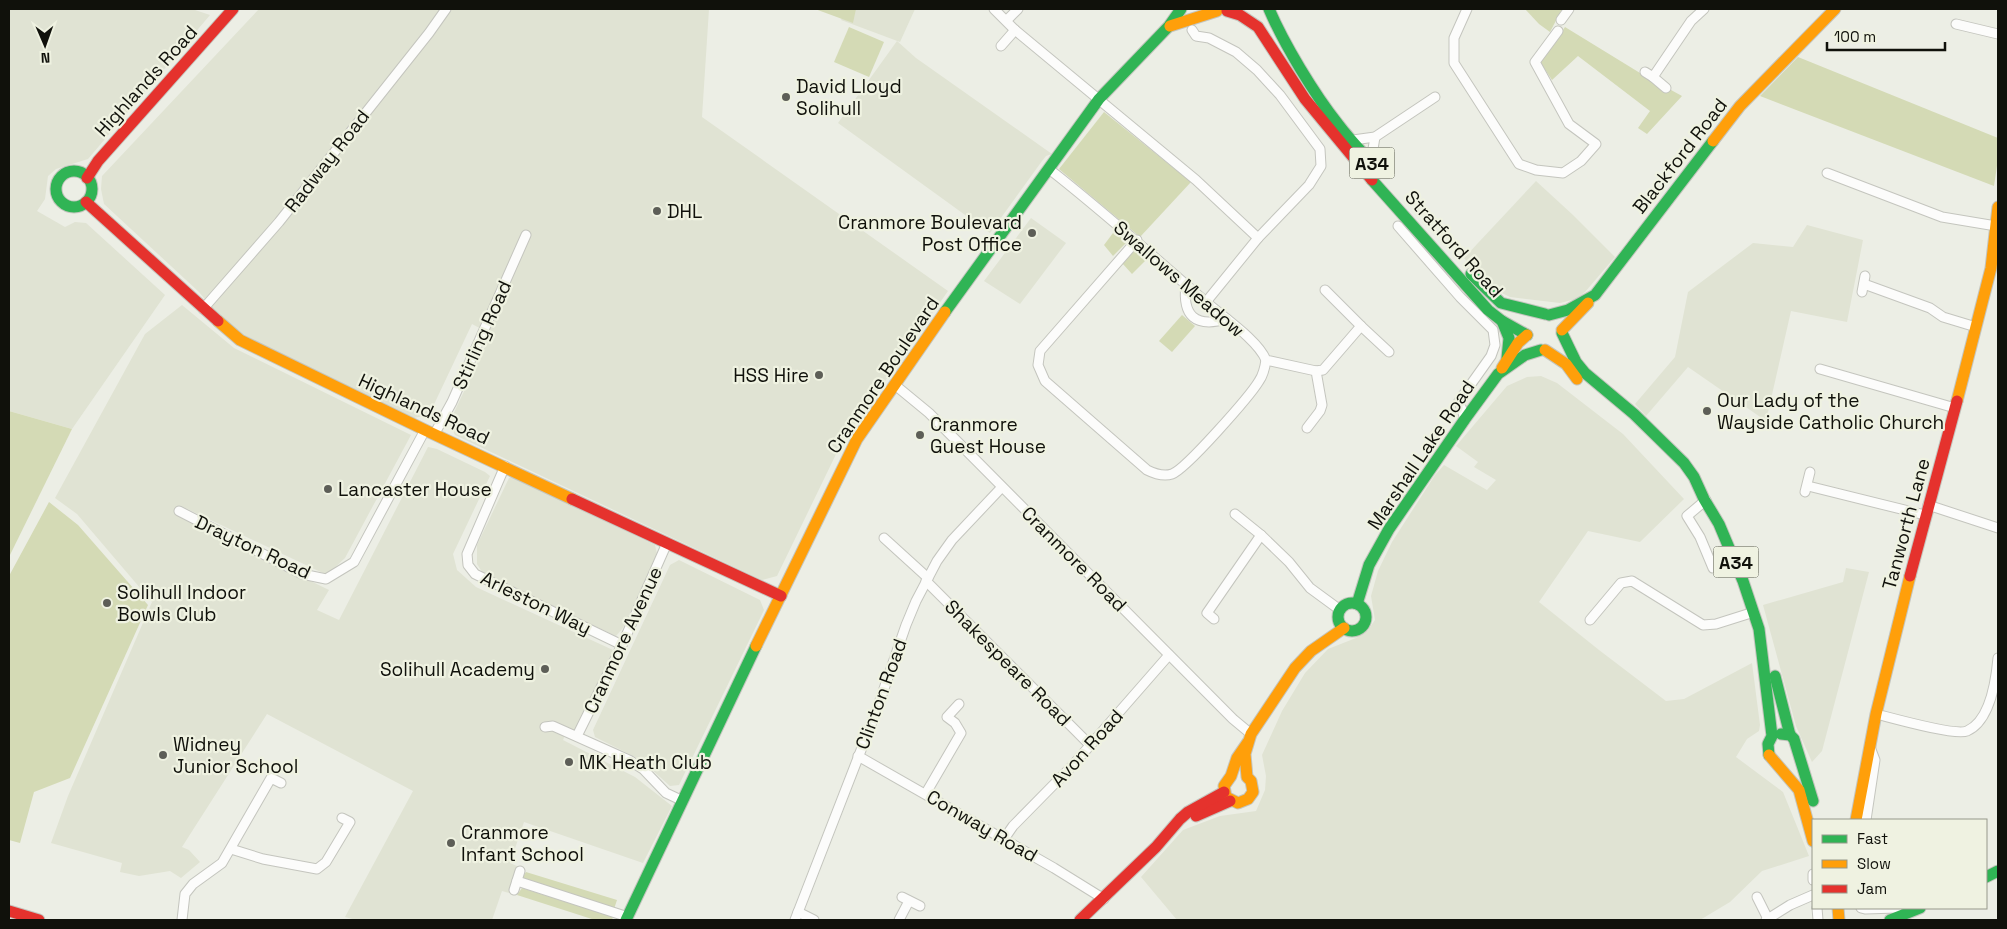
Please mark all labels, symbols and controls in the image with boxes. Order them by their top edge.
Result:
north arrow [20,20,70,70]
street label: Highlands Road [89,20,203,142]
scale bar [1827,20,1944,52]
text: 100 m [1834,27,1876,46]
text: N [40,49,50,67]
place label: David Lloyd Solihull [796,74,902,121]
marker: David Lloyd Solihull [780,91,792,103]
street label: Blackford Road [1627,93,1733,219]
street label: Radway Road [279,105,375,217]
road number: A34 [1350,148,1394,178]
street label: Stratford Road [1399,185,1509,303]
place label: DHL [667,199,702,224]
marker: DHL [651,205,663,217]
place label: Cranmore Boulevard Post Office [838,210,1022,257]
street label: Swallows Meadow [1108,215,1250,343]
marker: Cranmore Boulevard Post Office [1026,227,1038,239]
street label: Stirling Road [447,277,517,393]
street label: Cranmore Boulevard [821,292,945,458]
place label: HSS Hire [733,363,809,388]
street label: Highlands Road [354,368,494,450]
marker: HSS Hire [813,369,825,381]
street label: Marshall Lake Road [1362,376,1480,534]
place label: Our Lady of the Wayside Catholic Church [1717,388,1944,435]
marker: Our Lady of the Wayside Catholic Church [1701,405,1713,417]
place label: Cranmore Guest House [930,412,1046,459]
marker: Cranmore Guest House [914,429,926,441]
street label: Tanworth Lane [1876,455,1936,593]
place label: Lancaster House [338,477,492,502]
marker: Lancaster House [322,483,334,495]
street label: Cranmore Road [1016,501,1132,617]
street label: Drayton Road [191,509,315,585]
road number: A34 [1714,546,1758,578]
street label: Cranmore Avenue [578,562,668,718]
street label: Arleston Way [477,565,595,641]
place label: Solihull Indoor Bowls Club [117,580,246,627]
street label: Shakespeare Road [939,594,1077,732]
marker: Solihull Indoor Bowls Club [101,597,113,609]
street label: Clinton Road [849,635,913,753]
place label: Solihull Academy [380,657,535,682]
marker: Solihull Academy [539,663,551,675]
street label: Avon Road [1045,704,1129,792]
place label: Widney Junior School [173,732,298,779]
marker: Widney Junior School [157,749,169,761]
place label: MK Heath Club [579,750,712,775]
marker: MK Heath Club [563,756,575,768]
street label: Conway Road [922,784,1042,868]
legend [1812,819,1987,909]
place label: Cranmore Infant School [461,820,584,867]
text: Fast [1857,829,1888,848]
marker: Cranmore Infant School [445,837,457,849]
text: Slow [1857,854,1891,873]
text: Jam [1857,879,1887,898]

